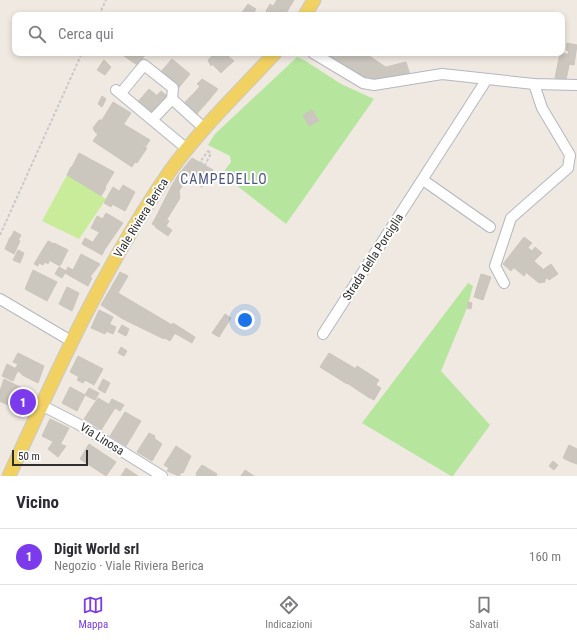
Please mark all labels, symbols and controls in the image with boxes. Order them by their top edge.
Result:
search box [12,12,565,56]
icon: search [26,23,48,45]
text: Cerca qui [58,25,114,43]
district label: CAMPEDELLO [180,171,268,187]
street label: Viale Riviera Berica [111,176,171,260]
street label: Strada della Porciglia [340,211,406,303]
your location [235,310,255,330]
pin: 1 [10,387,36,417]
street label: Via Linosa [77,420,127,458]
scale bar [12,448,88,467]
text: 50 m [18,450,40,463]
text: Vicino [16,492,59,512]
text: Digit World srl [54,540,139,558]
text: 1 [26,549,32,564]
text: 160 m [529,549,561,564]
text: Negozio · Viale Riviera Berica [54,558,204,573]
tab: Mappa [78,594,108,631]
tab: Indicazioni [265,594,312,631]
tab: Salvati [469,594,498,631]

